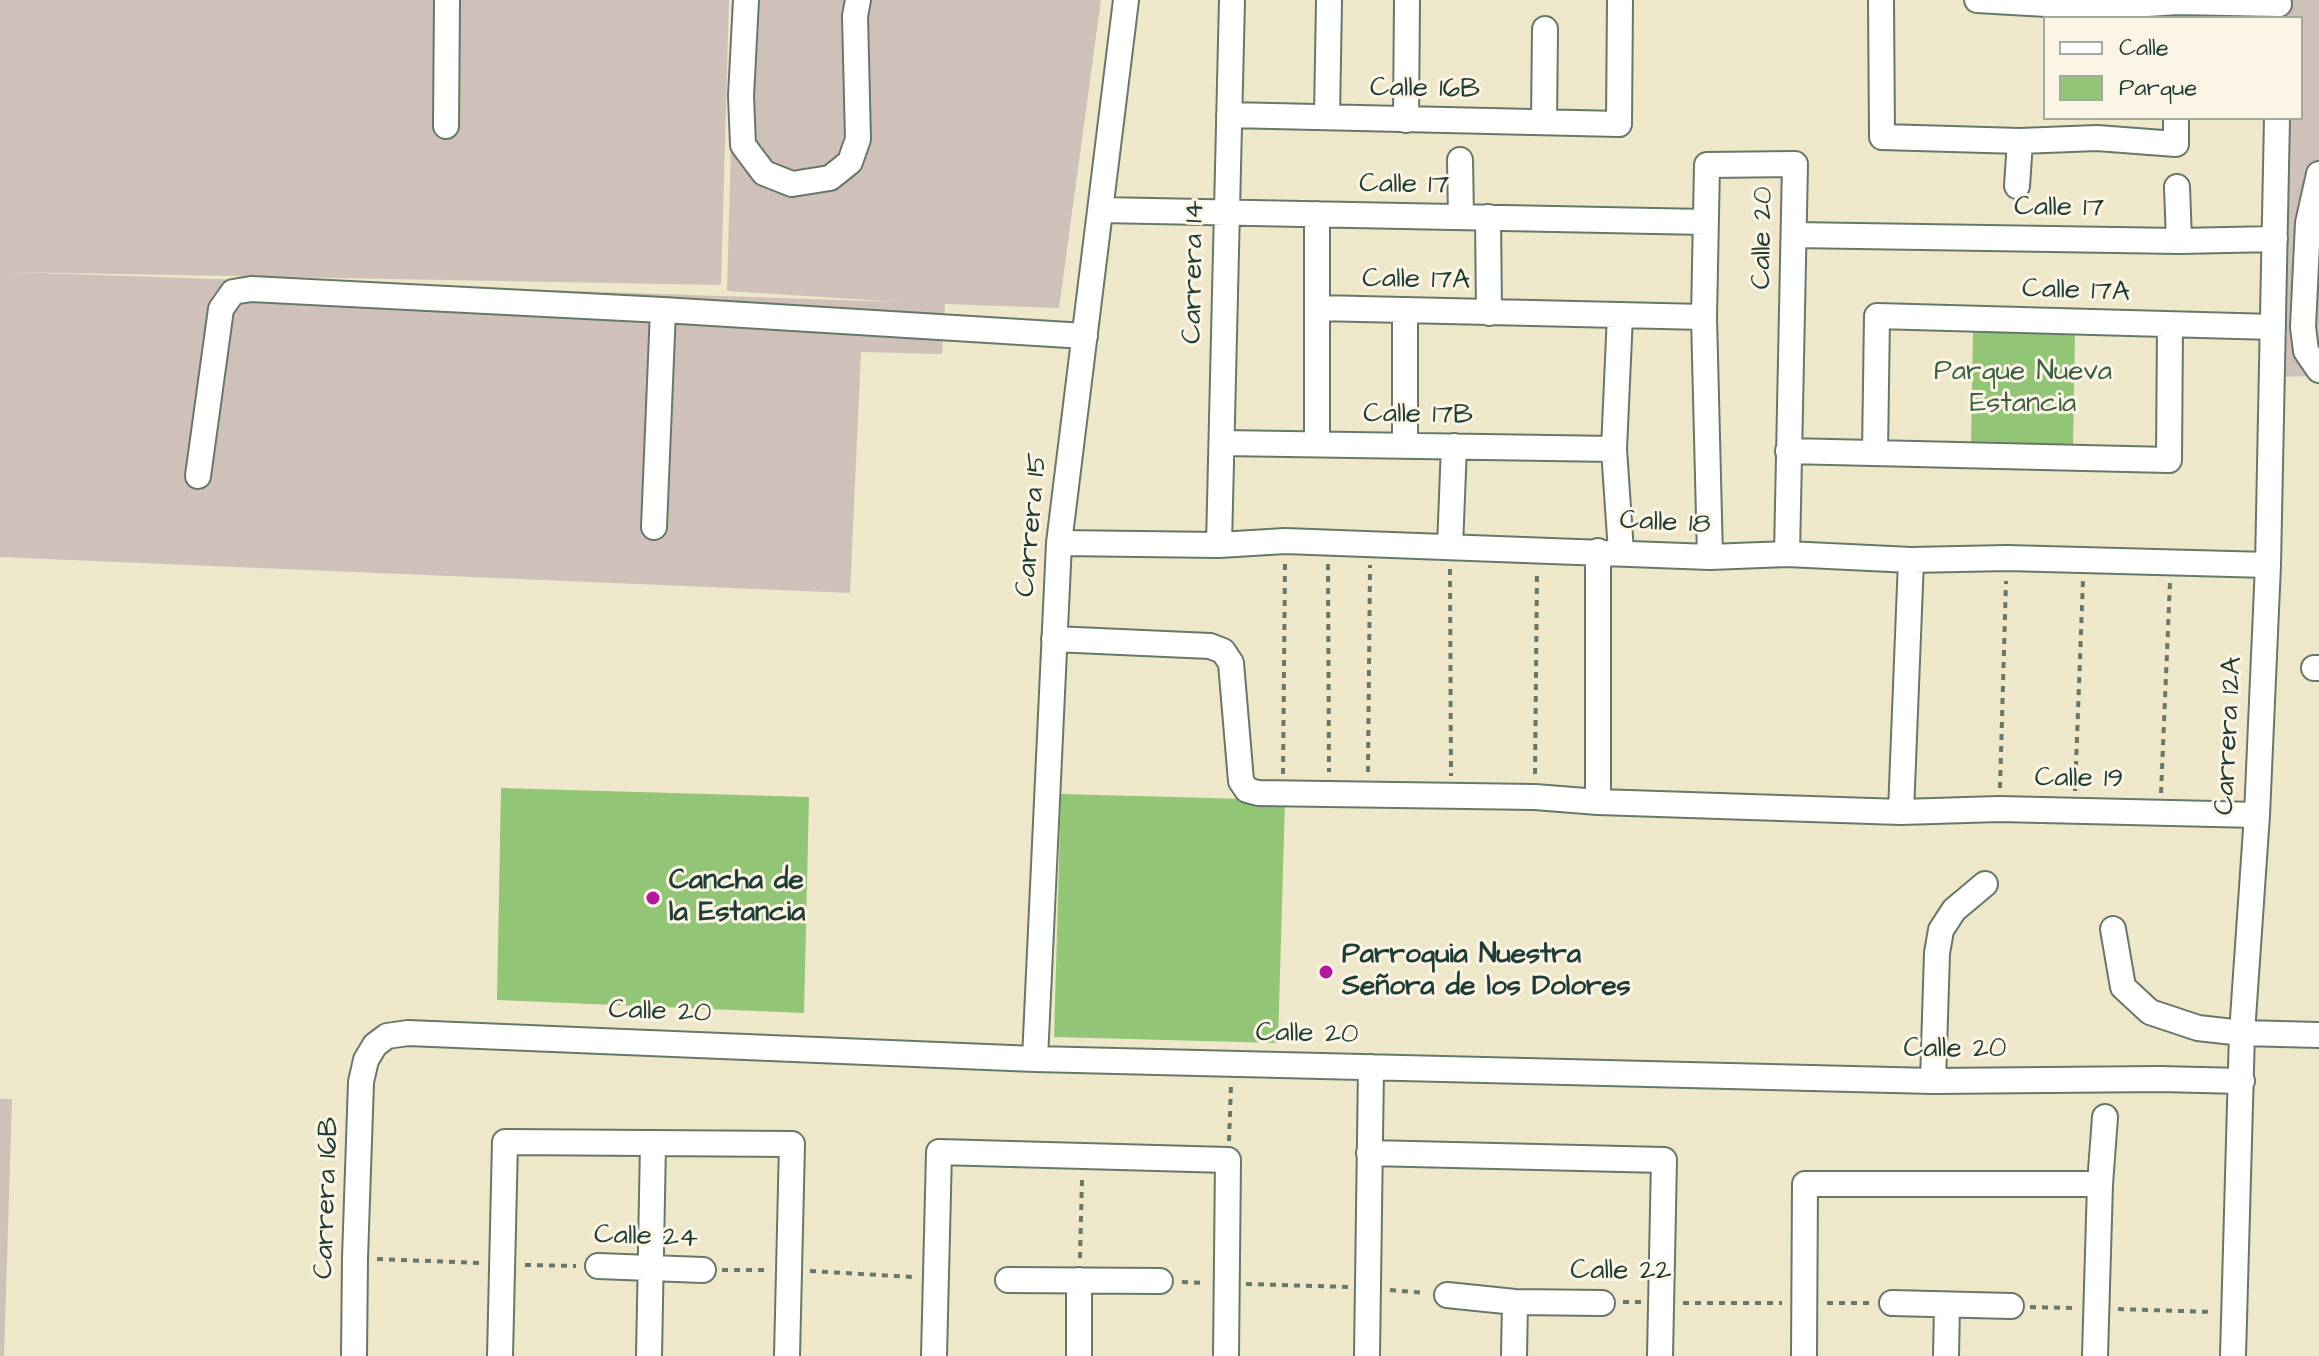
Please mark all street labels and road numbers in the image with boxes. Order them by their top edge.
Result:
street label: Calle 16B [1370,72,1480,108]
street label: Calle 17 [1359,168,1449,204]
street label: Calle 20 [1746,186,1782,290]
street label: Calle 17 [2014,191,2104,227]
street label: Carrera 14 [1177,200,1213,344]
street label: Calle 17A [1362,263,1470,299]
street label: Calle 17A [2021,273,2131,311]
street label: Calle 17B [1363,398,1473,434]
street label: Carrera 15 [1010,452,1056,598]
street label: Calle 18 [1619,505,1711,543]
street label: Carrera 12A [2209,656,2251,816]
street label: Calle 19 [2034,762,2124,798]
street label: Calle 20 [608,994,712,1032]
street label: Calle 20 [1255,1017,1359,1053]
street label: Calle 20 [1904,1033,2006,1067]
street label: Carrera 16B [308,1116,348,1280]
street label: Calle 24 [593,1219,699,1257]
street label: Calle 22 [1570,1255,1672,1289]

